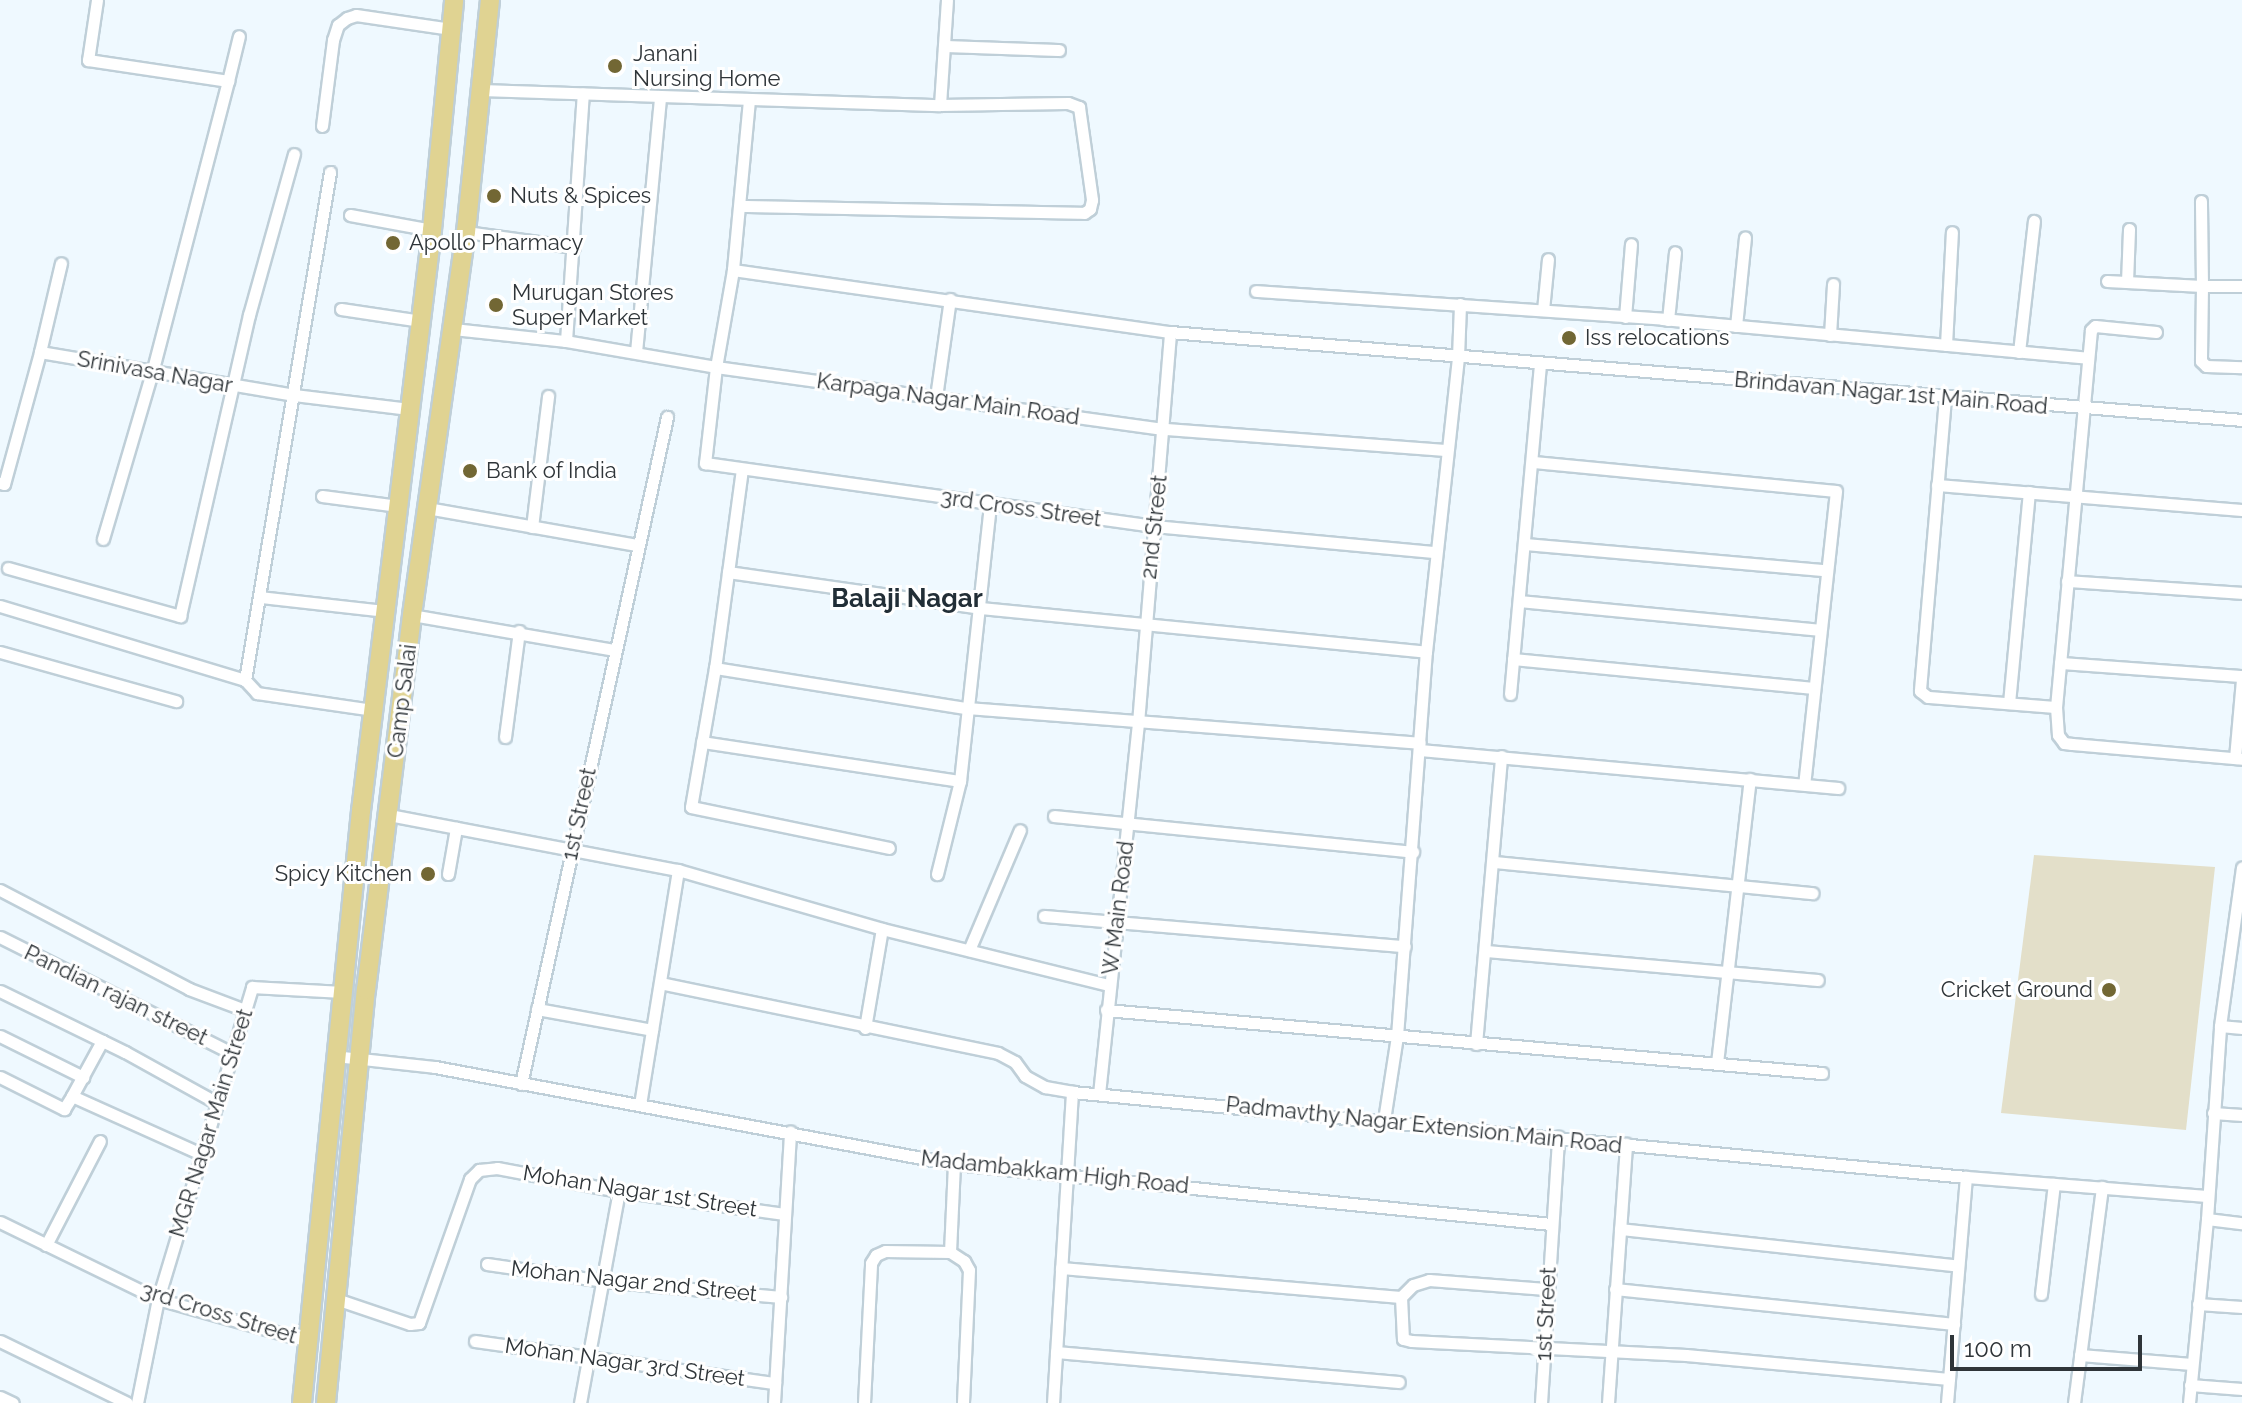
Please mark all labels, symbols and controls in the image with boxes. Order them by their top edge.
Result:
place label: Janani Nursing Home [633,40,781,92]
marker: Janani Nursing Home [604,55,626,77]
place label: Nuts & Spices [510,183,651,209]
marker: Nuts & Spices [485,187,503,205]
place label: Apollo Pharmacy [409,230,583,256]
marker: Apollo Pharmacy [384,234,402,252]
place label: Murugan Stores Super Market [512,279,674,330]
marker: Murugan Stores Super Market [487,296,505,314]
place label: Iss relocations [1585,325,1729,351]
marker: Iss relocations [1560,329,1578,347]
street label: Srinivasa Nagar [75,345,235,399]
street label: Brindavan Nagar 1st Main Road [1733,366,2049,420]
street label: Karpaga Nagar Main Road [815,367,1081,431]
place label: Bank of India [486,458,617,484]
marker: Bank of India [461,462,479,480]
street label: 2nd Street [1135,474,1173,580]
street label: 3rd Cross Street [939,484,1103,532]
district label: Balaji Nagar [831,583,983,615]
street label: Camp Salai [382,643,422,759]
street label: 1st Street [556,765,602,863]
street label: W Main Road [1097,839,1139,977]
place label: Spicy Kitchen [274,861,412,887]
marker: Spicy Kitchen [419,865,437,883]
street label: Pandian rajan street [20,939,212,1051]
place label: Cricket Ground [1941,977,2093,1003]
marker: Cricket Ground [2100,981,2118,999]
street label: MGR Nagar Main Street [164,1005,258,1241]
street label: Padmavthy Nagar Extension Main Road [1224,1091,1624,1159]
street label: Madambakkam High Road [920,1145,1190,1199]
street label: Mohan Nagar 1st Street [521,1159,759,1223]
street label: Mohan Nagar 2nd Street [509,1255,759,1307]
street label: 1st Street [1530,1266,1562,1362]
street label: 3rd Cross Street [138,1277,300,1349]
scale bar [1954,1319,2146,1369]
street label: Mohan Nagar 3rd Street [503,1332,747,1392]
text: 100 m [1964,1334,2032,1363]

